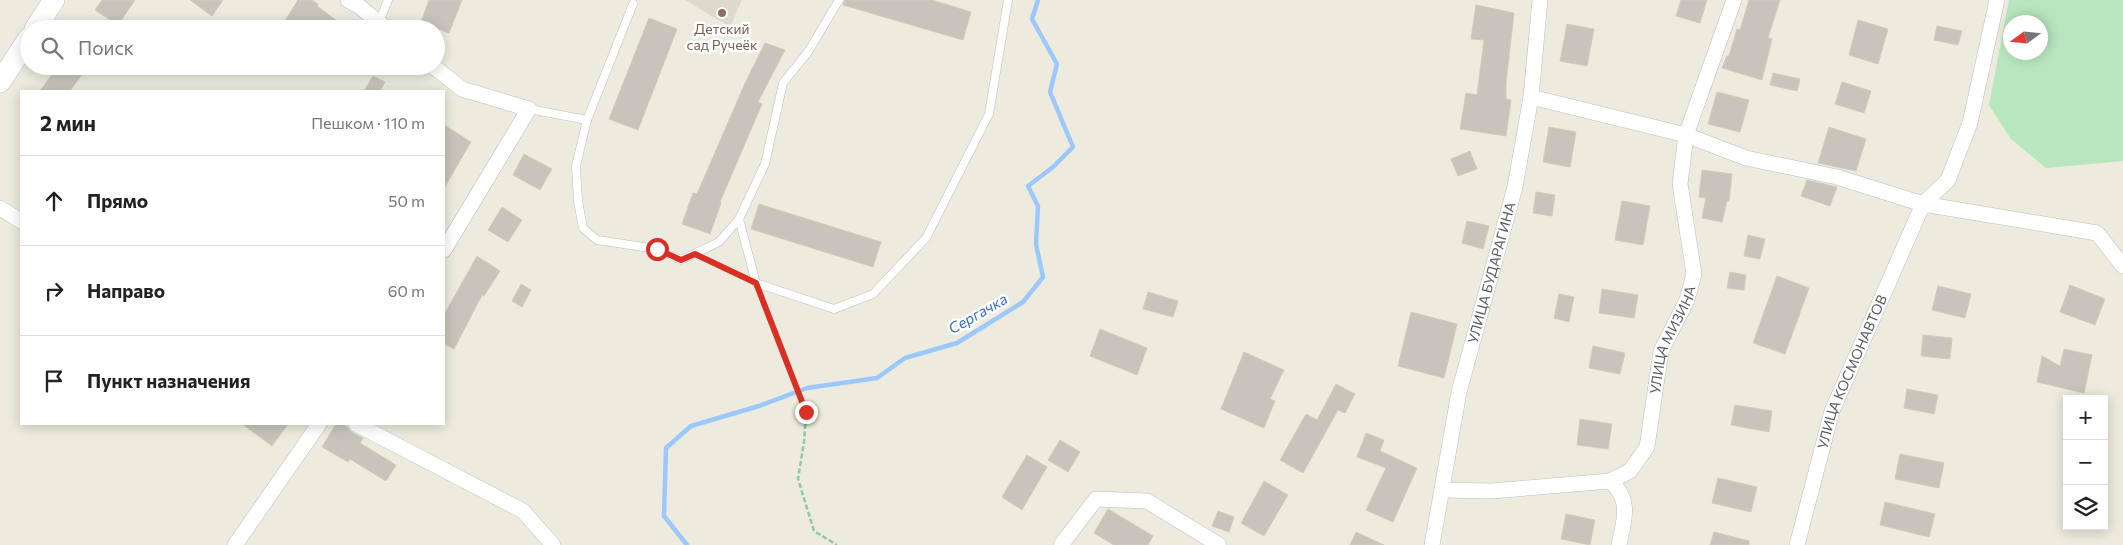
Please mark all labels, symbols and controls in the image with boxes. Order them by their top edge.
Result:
marker: Детский сад Ручеёк [716,7,728,19]
north arrow [2003,15,2048,60]
search box [20,20,445,75]
place label: Детский сад Ручеёк [687,20,758,53]
icon: search [38,34,66,62]
text: Поиск [78,36,134,59]
text: 2 мин [40,110,96,135]
text: Пешком · 110 m [311,113,425,132]
icon: ahead [40,187,68,215]
text: Прямо [87,189,148,212]
text: 50 m [388,191,425,210]
street label: УЛИЦА БУДАРАГИНА [1464,200,1519,345]
route start [646,238,669,261]
icon: right [40,277,68,305]
text: Направо [87,279,165,302]
text: 60 m [388,281,425,300]
street label: УЛИЦА МИЗИНА [1646,283,1699,395]
water label: Сергачка [945,289,1010,337]
street label: УЛИЦА КОСМОНАВТОВ [1813,292,1890,451]
icon: arrive [40,367,68,395]
text: Пункт назначения [87,369,250,392]
map controls [2063,395,2108,530]
button: + [2063,395,2108,440]
route end [795,401,818,424]
button: − [2063,440,2108,485]
button: layers [2063,485,2108,530]

